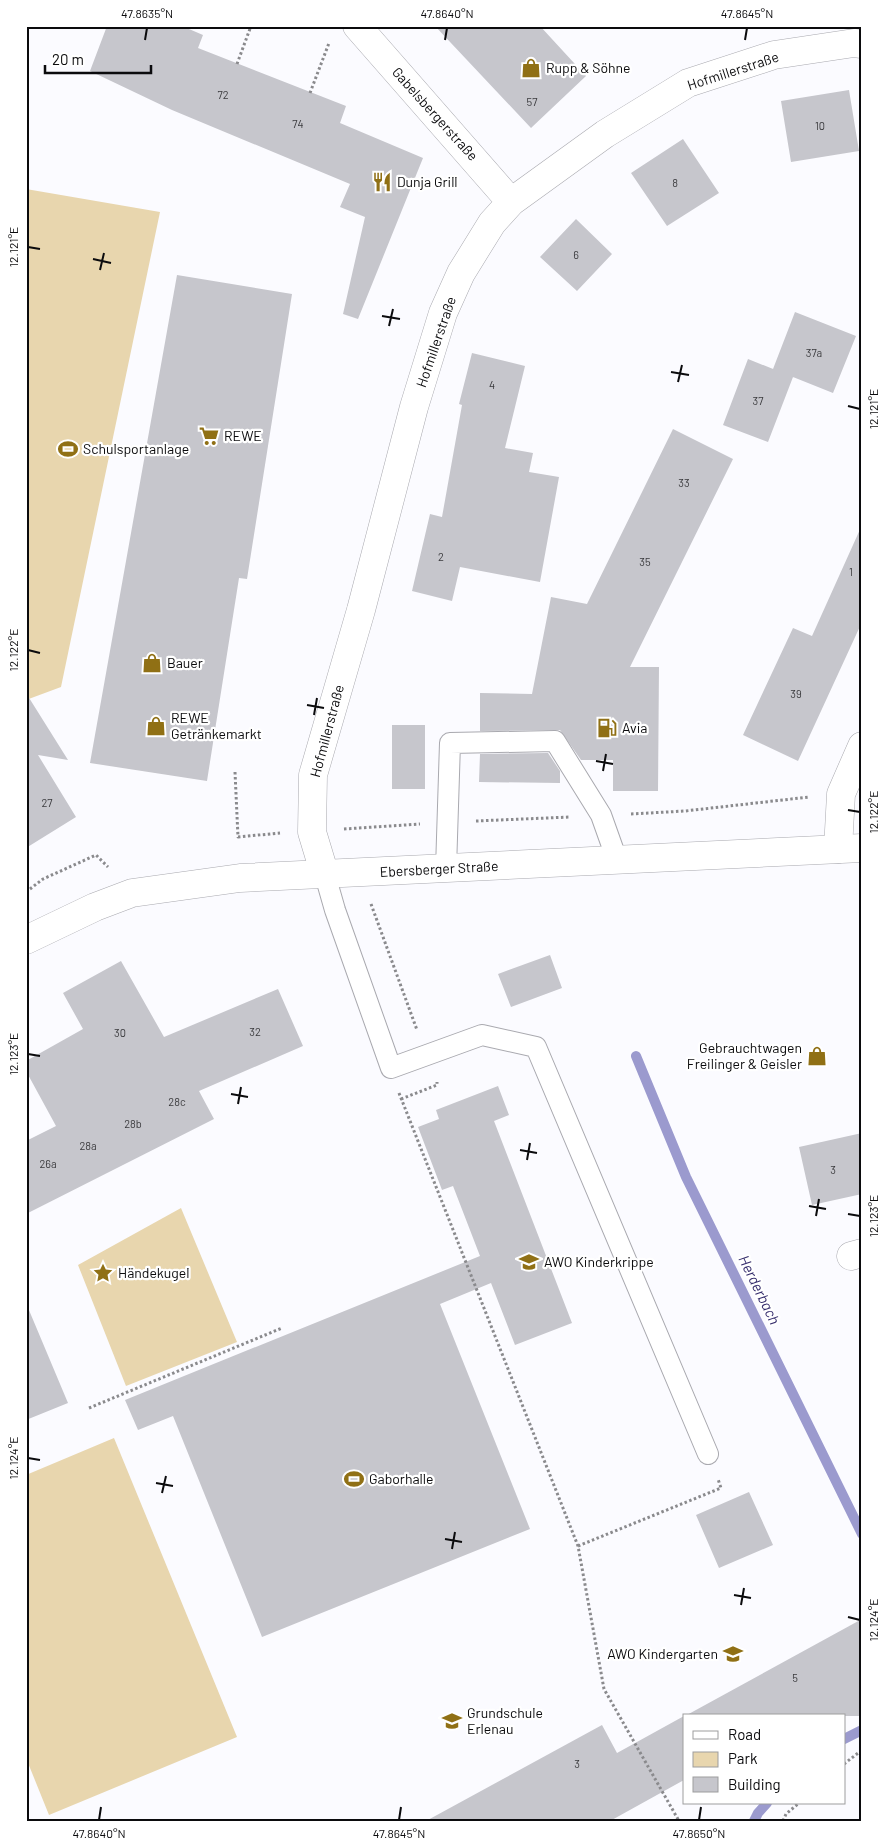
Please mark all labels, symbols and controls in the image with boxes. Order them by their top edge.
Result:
text: 47.8635°N [121,6,173,20]
text: 47.8640°N [420,6,474,20]
text: 47.8645°N [721,6,773,20]
scale bar [45,42,151,74]
street label: Hofmillerstraße [685,48,781,93]
text: 20 m [52,50,84,68]
shop icon: Rupp & Söhne [520,57,542,79]
place label: Rupp & Söhne [546,59,630,76]
street label: Gabelsbergerstraße [389,63,482,164]
house number: 72 [217,88,229,101]
house number: 57 [527,95,537,108]
house number: 74 [292,117,304,130]
house number: 10 [815,119,825,132]
restaurant icon: Dunja Grill [371,171,393,193]
place label: Dunja Grill [397,173,458,190]
house number: 8 [672,176,678,189]
text: 12.121°E [6,227,20,267]
house number: 6 [573,248,579,261]
street label: Hofmillerstraße [412,294,459,390]
house number: 37a [806,346,822,359]
house number: 4 [489,378,495,391]
text: 12.121°E [866,389,880,429]
house number: 37 [753,394,763,407]
supermarket icon: REWE [198,425,220,447]
place label: REWE [224,427,262,444]
sports icon: Schulsportanlage [57,438,79,460]
place label: Schulsportanlage [83,440,189,457]
house number: 33 [678,476,690,489]
house number: 2 [438,550,444,563]
house number: 35 [639,555,651,568]
house number: 1 [849,565,853,578]
text: 12.122°E [6,629,20,671]
shop icon: Bauer [141,652,163,674]
place label: Bauer [167,654,203,671]
street label: Hofmillerstraße [306,683,347,779]
house number: 39 [790,687,802,700]
place label: REWE Getränkemarkt [171,709,262,742]
shop icon: REWE Getränkemarkt [145,715,167,737]
fuel station icon: Avia [596,717,618,739]
place label: Avia [622,719,647,736]
text: 12.122°E [866,791,880,833]
house number: 27 [41,796,53,809]
street label: Ebersberger Straße [379,857,499,880]
house number: 32 [249,1025,261,1038]
house number: 30 [114,1026,126,1039]
text: 12.123°E [6,1033,20,1075]
place label: Gebrauchtwagen Freilinger & Geisler [687,1039,802,1072]
shop icon: Gebrauchtwagen Freilinger & Geisler [806,1045,828,1067]
house number: 28c [168,1095,186,1108]
house number: 28b [124,1117,142,1130]
house number: 28a [79,1139,97,1152]
house number: 26a [39,1157,57,1170]
house number: 3 [830,1163,836,1176]
text: 12.123°E [866,1195,880,1237]
school or university icon: AWO Kinderkrippe [518,1251,540,1273]
water label: Herderbach [735,1252,784,1327]
place label: AWO Kinderkrippe [544,1253,654,1270]
place icon: Händekugel [92,1262,114,1284]
place label: Händekugel [118,1264,190,1281]
text: 12.124°E [6,1436,20,1480]
sports icon: Gaborhalle [343,1468,365,1490]
place label: Gaborhalle [369,1470,434,1487]
text: 12.124°E [866,1598,880,1642]
school or university icon: AWO Kindergarten [722,1643,744,1665]
place label: AWO Kindergarten [607,1645,718,1662]
house number: 5 [792,1671,798,1684]
place label: Grundschule Erlenau [467,1704,543,1737]
school or university icon: Grundschule Erlenau [441,1710,463,1732]
legend [683,1714,846,1804]
text: Road [728,1725,761,1743]
text: Park [728,1749,758,1767]
house number: 3 [574,1757,580,1770]
text: Building [728,1775,781,1793]
text: 47.8640°N [72,1826,126,1840]
text: 47.8645°N [373,1826,425,1840]
text: 47.8650°N [673,1826,725,1840]

